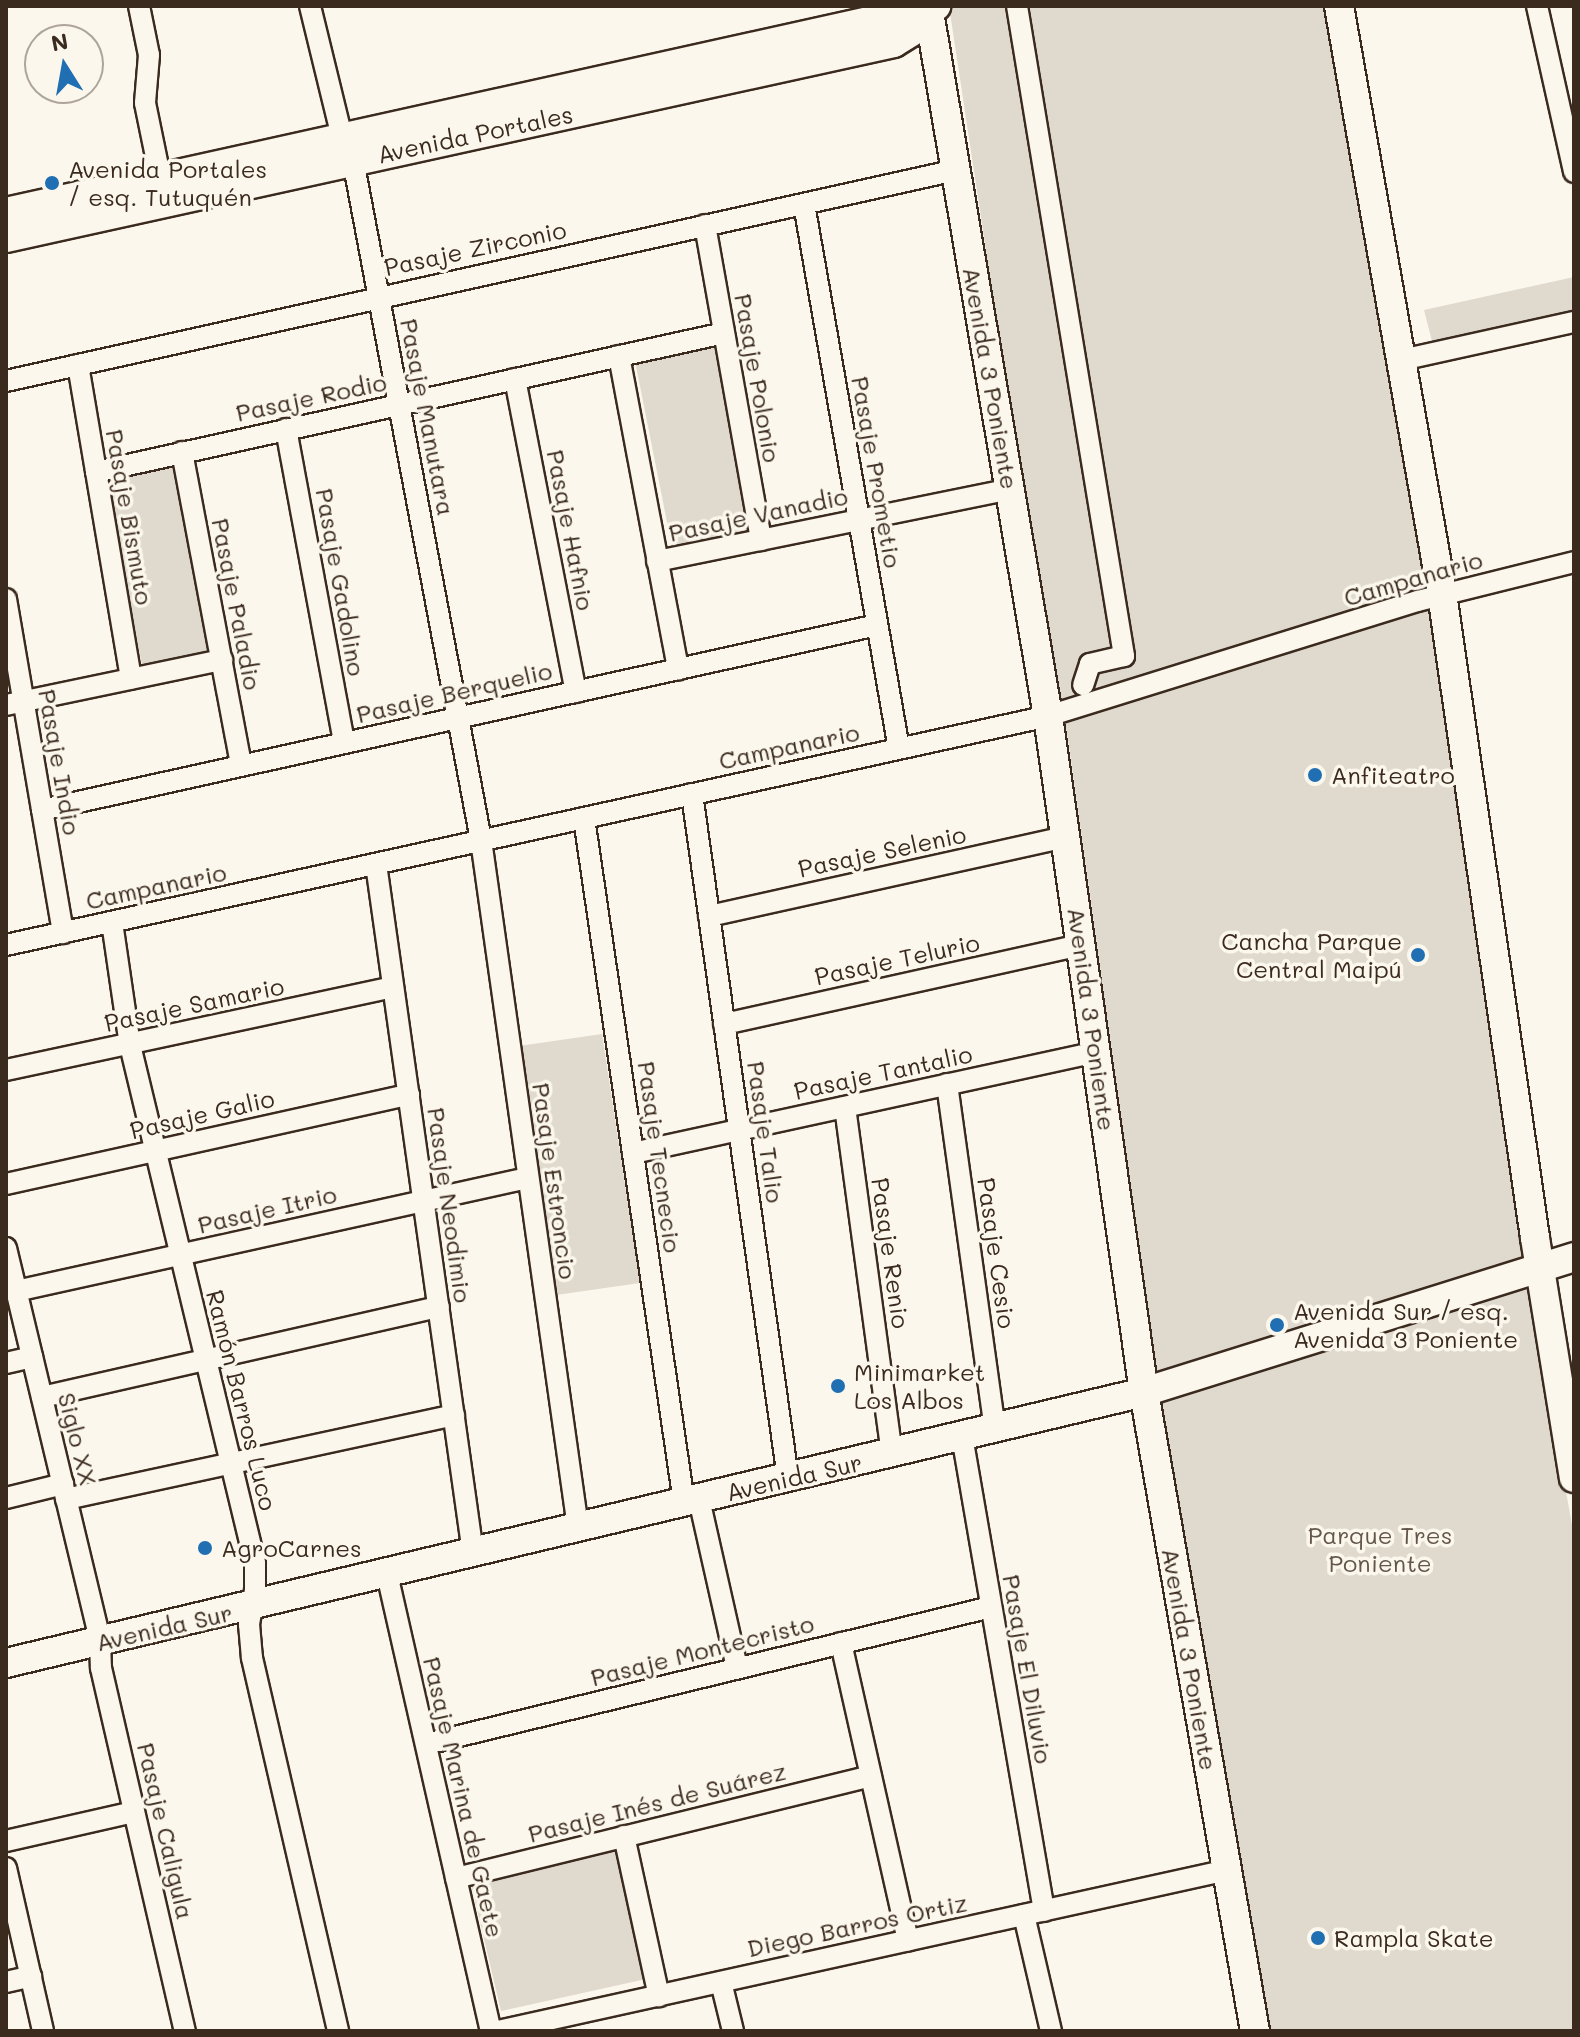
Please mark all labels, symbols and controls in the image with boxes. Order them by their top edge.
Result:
north arrow [24,24,104,104]
text: N [49,26,71,58]
street label: Avenida Portales [375,99,575,169]
place label: Avenida Portales / esq. Tutuquén [68,155,267,211]
marker: Avenida Portales / esq. Tutuquén [43,174,61,192]
street label: Pasaje Zirconio [381,215,569,281]
street label: Avenida 3 Poniente [957,265,1025,491]
street label: Pasaje Polonio [729,291,787,465]
street label: Pasaje Manutara [395,316,461,518]
street label: Pasaje Rodio [233,367,389,427]
street label: Pasaje Prometio [846,374,908,570]
street label: Pasaje Bismuto [100,427,160,607]
street label: Pasaje Hafnio [541,447,601,613]
street label: Pasaje Vanadio [666,481,850,547]
street label: Pasaje Gadolino [310,486,372,678]
street label: Pasaje Paladio [206,516,268,692]
street label: Campanario [1340,544,1486,612]
street label: Pasaje Berquelio [354,656,554,728]
street label: Pasaje Indio [33,687,87,837]
street label: Campanario [716,717,862,775]
place label: Anfiteatro [1331,761,1455,789]
marker: Anfiteatro [1306,766,1324,784]
street label: Pasaje Selenio [795,819,969,883]
street label: Campanario [83,857,229,915]
street label: Avenida 3 Poniente [1062,906,1122,1132]
street label: Pasaje Telurio [812,927,982,991]
place label: Cancha Parque Central Maipú [1221,927,1402,983]
marker: Cancha Parque Central Maipú [1409,946,1427,964]
street label: Pasaje Samario [102,971,286,1037]
street label: Pasaje Tantalio [791,1039,975,1105]
street label: Pasaje Tecnecio [632,1059,688,1255]
street label: Pasaje Talio [742,1059,790,1205]
street label: Pasaje Estroncio [527,1081,583,1281]
street label: Pasaje Galio [127,1083,277,1145]
street label: Pasaje Neodimio [422,1106,478,1304]
street label: Pasaje Renio [866,1176,916,1330]
street label: Pasaje Cesio [972,1176,1022,1330]
street label: Pasaje Itrio [195,1179,339,1239]
street label: Ramón Barros Luco [201,1287,283,1513]
place label: Avenida Sur / esq. Avenida 3 Poniente [1293,1297,1518,1353]
marker: Avenida Sur / esq. Avenida 3 Poniente [1268,1316,1286,1334]
place label: Minimarket Los Albos [854,1358,985,1414]
marker: Minimarket Los Albos [829,1377,847,1395]
street label: Siglo XX [53,1390,103,1488]
street label: Avenida Sur [723,1447,865,1507]
park label: Parque Tres Poniente [1308,1521,1452,1577]
place label: AgroCarnes [221,1534,362,1562]
marker: AgroCarnes [196,1539,214,1557]
street label: Avenida 3 Poniente [1156,1546,1224,1772]
street label: Pasaje El Diluvio [997,1572,1059,1766]
street label: Avenida Sur [93,1597,235,1657]
street label: Pasaje Montecristo [587,1608,817,1692]
street label: Pasaje Marina de Gaete [418,1654,510,1940]
street label: Pasaje Caligula [132,1740,200,1922]
street label: Pasaje Inés de Suárez [525,1756,789,1848]
street label: Diego Barros Ortiz [744,1888,970,1962]
place label: Rampla Skate [1334,1924,1494,1952]
marker: Rampla Skate [1309,1929,1327,1947]

